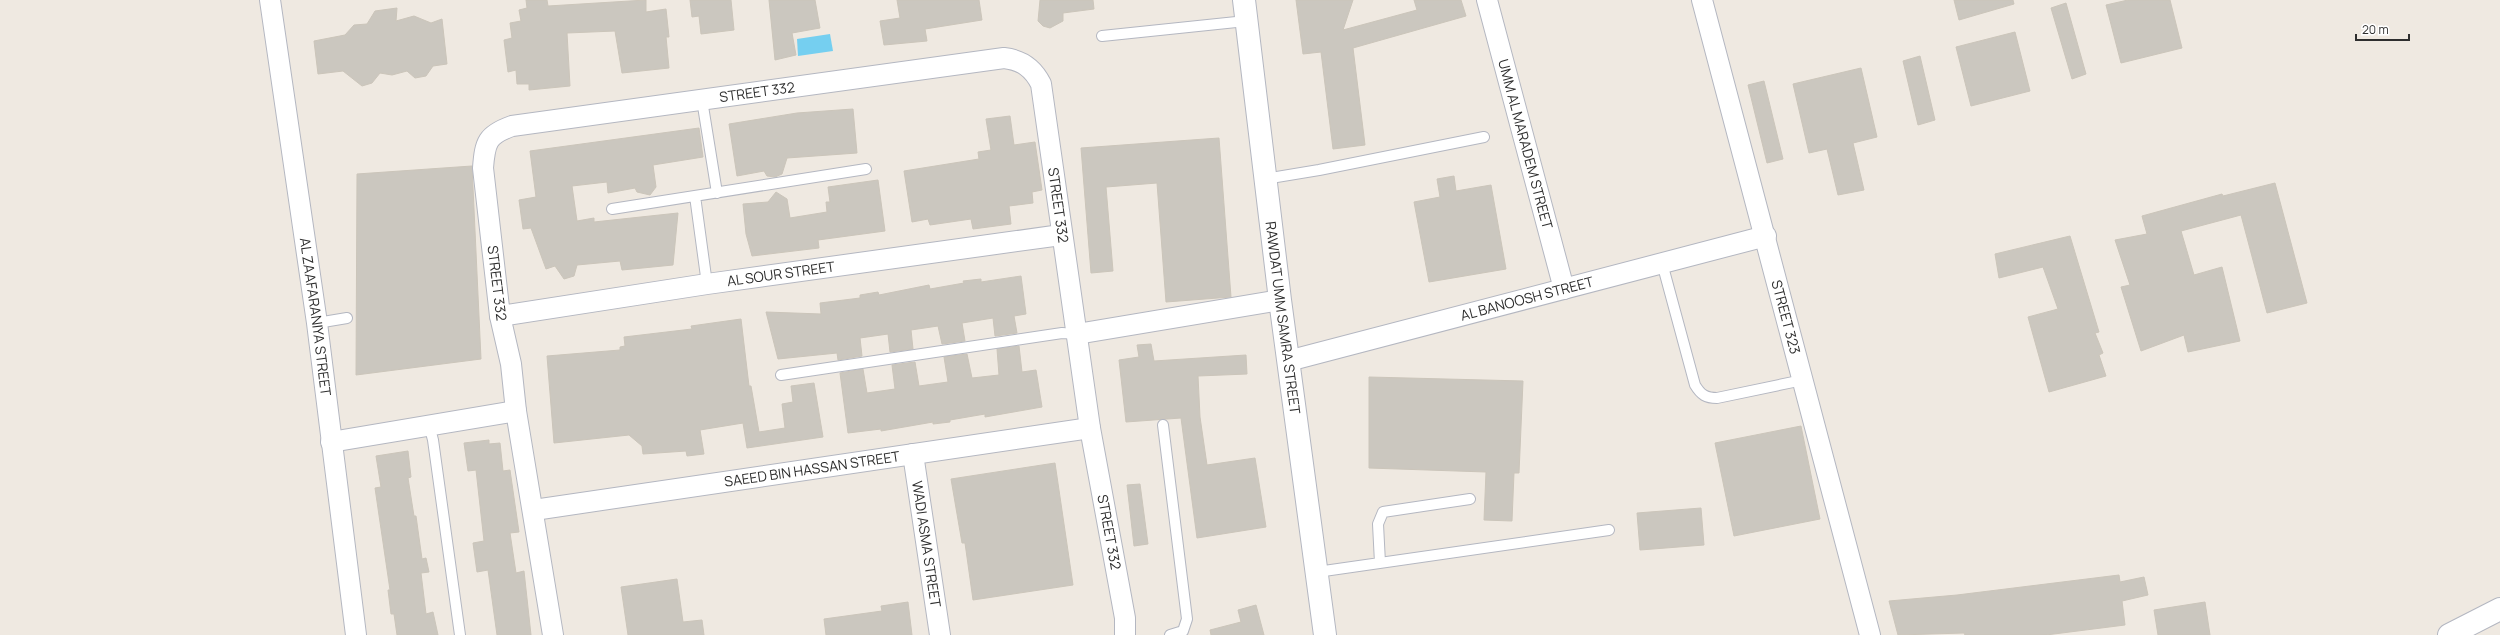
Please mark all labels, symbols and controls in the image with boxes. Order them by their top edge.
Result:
scale bar [2356,16,2409,42]
text: 20 m [2362,21,2389,38]
street label: UMM AL MARADEM STREET [1494,57,1558,231]
street label: STREET 332 [718,77,796,106]
street label: STREET 332 [1044,166,1074,244]
street label: RAWDAT UMM SAMRA STREET [1262,220,1305,416]
street label: AL ZAAFARANIYA STREET [296,236,336,398]
street label: STREET 332 [483,244,512,322]
street label: AL SOUR STREET [726,256,836,290]
street label: AL BANOOSH STREET [1458,271,1596,325]
street label: STREET 323 [1767,278,1805,356]
street label: SAEED BIN HASSAN STREET [723,446,902,491]
street label: WADI ASMA STREET [908,480,946,609]
street label: STREET 332 [1093,493,1126,571]

